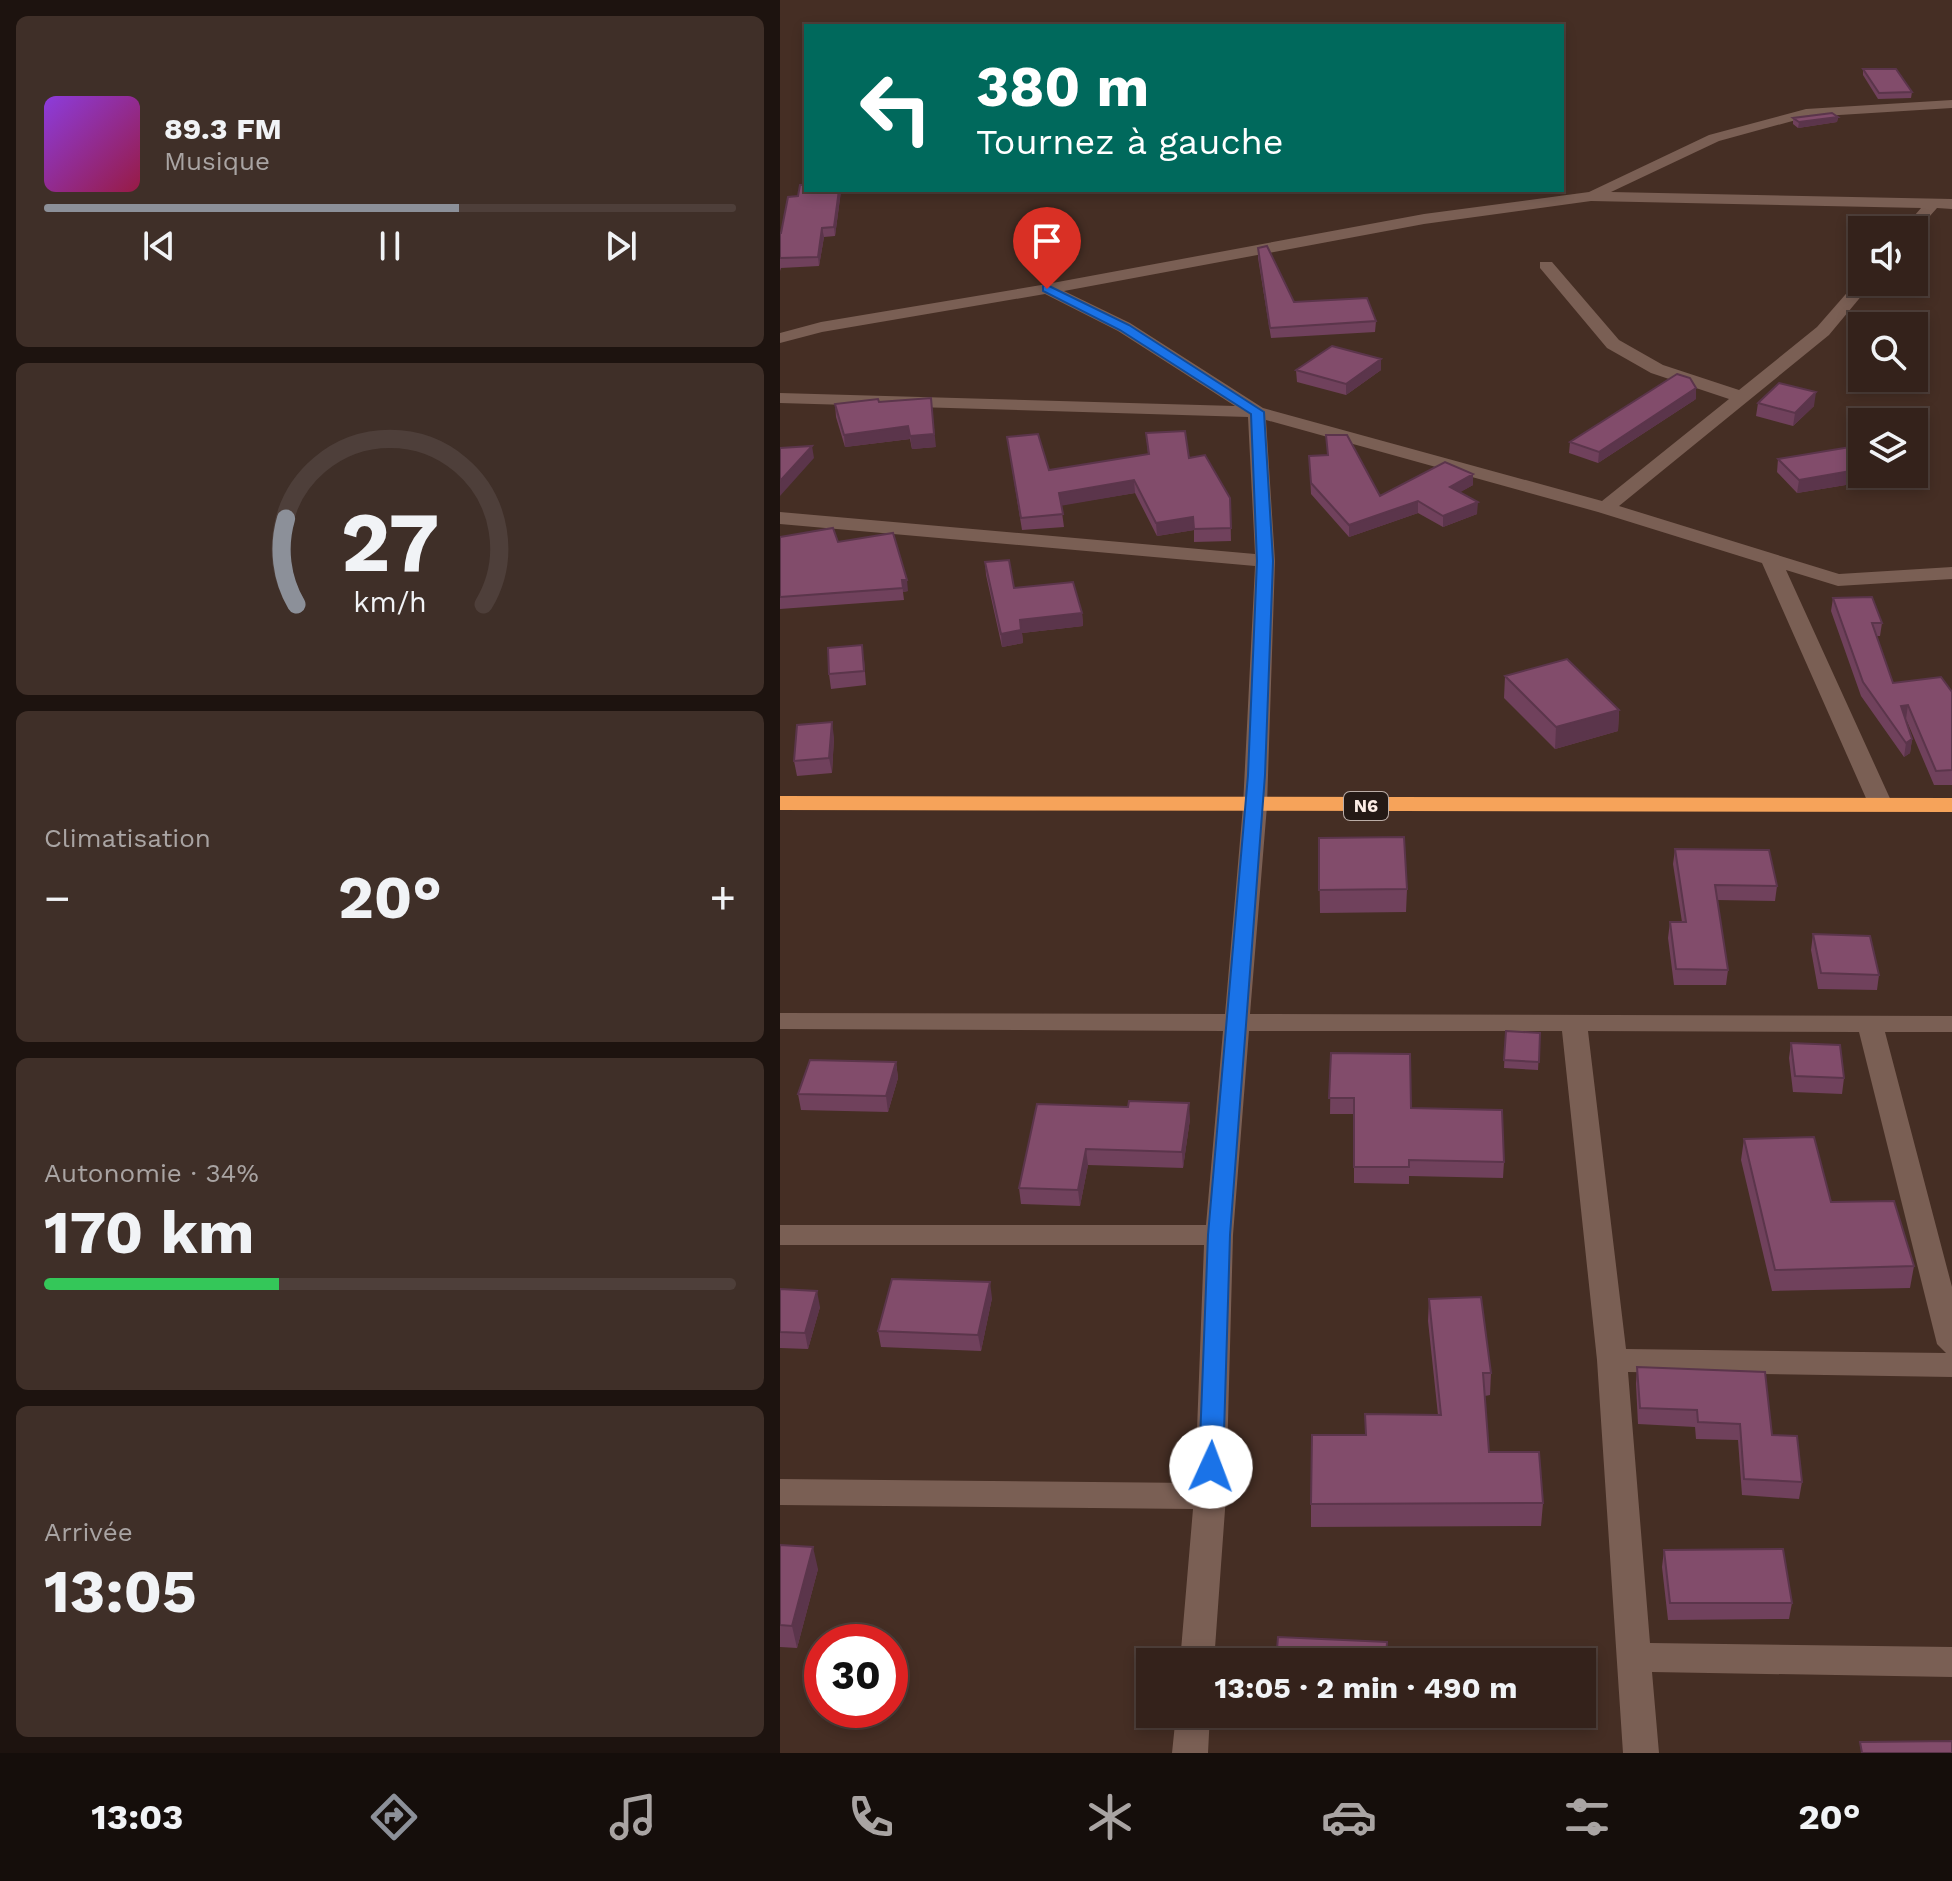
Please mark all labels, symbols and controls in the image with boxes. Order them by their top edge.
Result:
text: 380 m [976,54,1149,120]
icon: left [844,56,948,160]
text: 89.3 FM [164,111,282,146]
text: Tournez à gauche [976,121,1284,163]
text: Musique [164,146,270,176]
pin [1013,207,1081,289]
map controls [1848,216,1928,488]
button: sound [1848,216,1928,296]
icon: arrive [1025,219,1069,263]
icon: previous [137,224,181,268]
icon: pause [368,224,412,268]
icon: next [599,224,643,268]
button: search [1848,312,1928,392]
button: layers [1848,408,1928,488]
text: 27 [341,494,439,591]
text: km/h [353,585,427,619]
road number: N6 [1344,792,1388,820]
text: Climatisation [44,823,211,853]
text: 20° [338,862,442,933]
text: − [44,872,71,924]
text: + [709,872,736,924]
text: Autonomie · 34% [44,1158,259,1188]
text: 170 km [44,1197,254,1268]
position arrow [1169,1425,1253,1509]
text: Arrivée [44,1517,133,1547]
text: 13:05 [44,1556,197,1627]
speed limit sign: 30 [804,1624,908,1728]
text: 13:05 · 2 min · 490 m [1214,1670,1518,1705]
icon: directions [366,1789,422,1845]
icon: music [605,1789,661,1845]
icon: phone [843,1789,899,1845]
icon: climate [1082,1789,1138,1845]
icon: car [1321,1789,1377,1845]
icon: filters [1559,1789,1615,1845]
text: 13:03 [91,1796,183,1838]
text: 20° [1798,1796,1861,1838]

